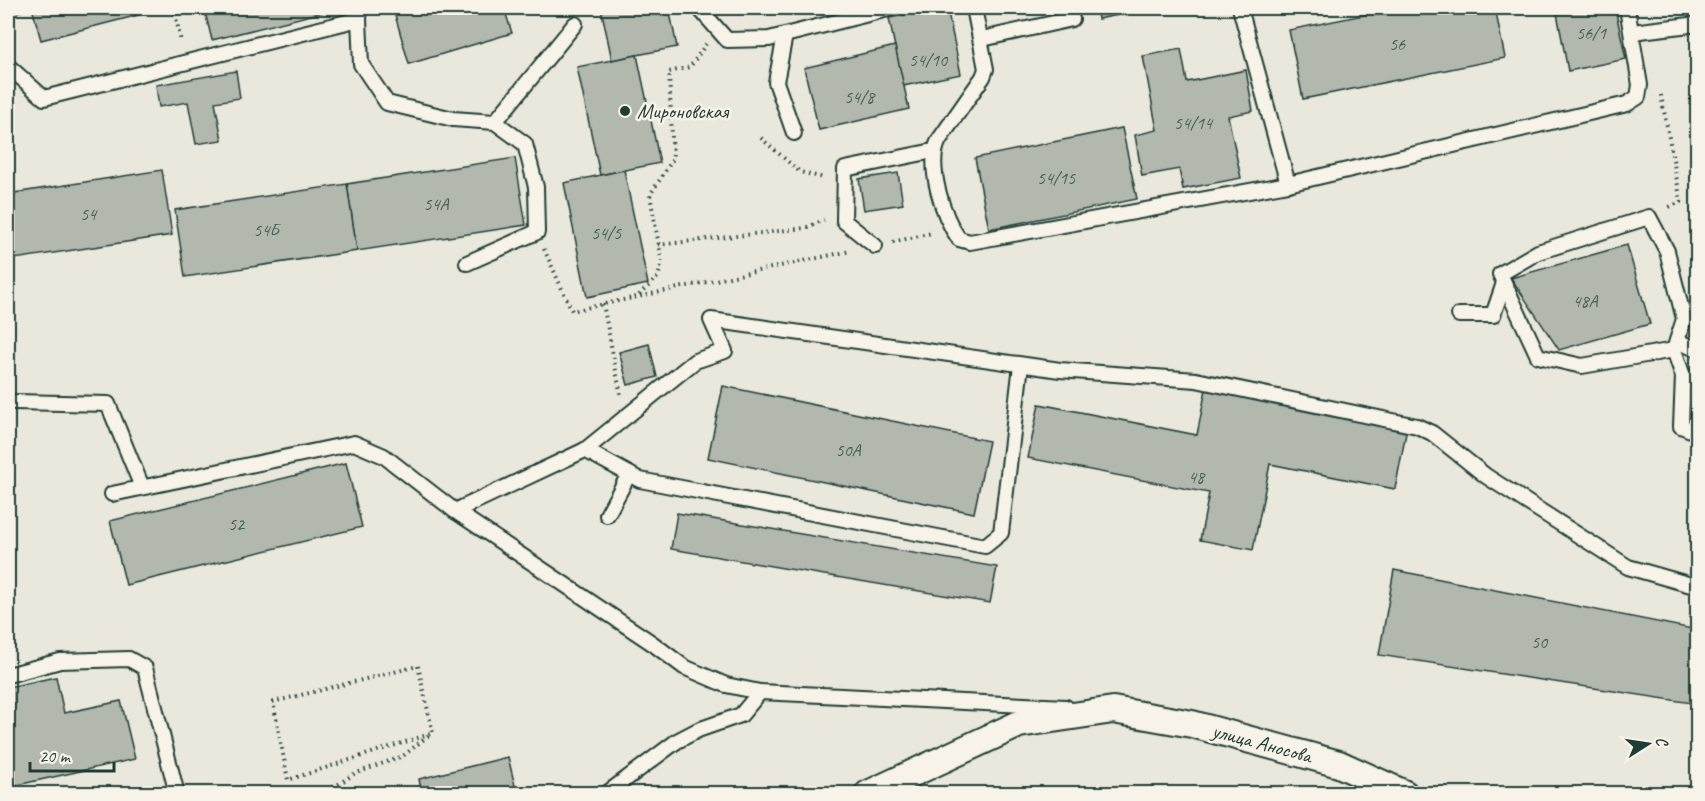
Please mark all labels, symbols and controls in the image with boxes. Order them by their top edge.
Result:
house number: 56/1 [1576,22,1607,44]
house number: 56 [1389,33,1406,55]
house number: 54/10 [909,49,949,71]
house number: 54/8 [844,86,876,108]
place label: Мироновская [637,98,730,124]
marker: Мироновская [618,104,632,118]
house number: 54/14 [1174,112,1214,134]
house number: 54/15 [1037,167,1076,189]
house number: 54А [423,193,450,215]
house number: 54 [80,203,98,225]
house number: 54Б [253,219,282,241]
house number: 54/5 [591,222,622,244]
house number: 48А [1572,290,1599,312]
house number: 50А [835,439,862,461]
house number: 48 [1188,466,1206,488]
house number: 52 [228,513,246,535]
house number: 50 [1531,631,1549,653]
north arrow [1618,714,1678,774]
street label: улица Аносова [1208,717,1317,769]
scale bar [30,735,114,773]
text: С [1651,735,1673,749]
text: 20 m [39,745,72,767]

